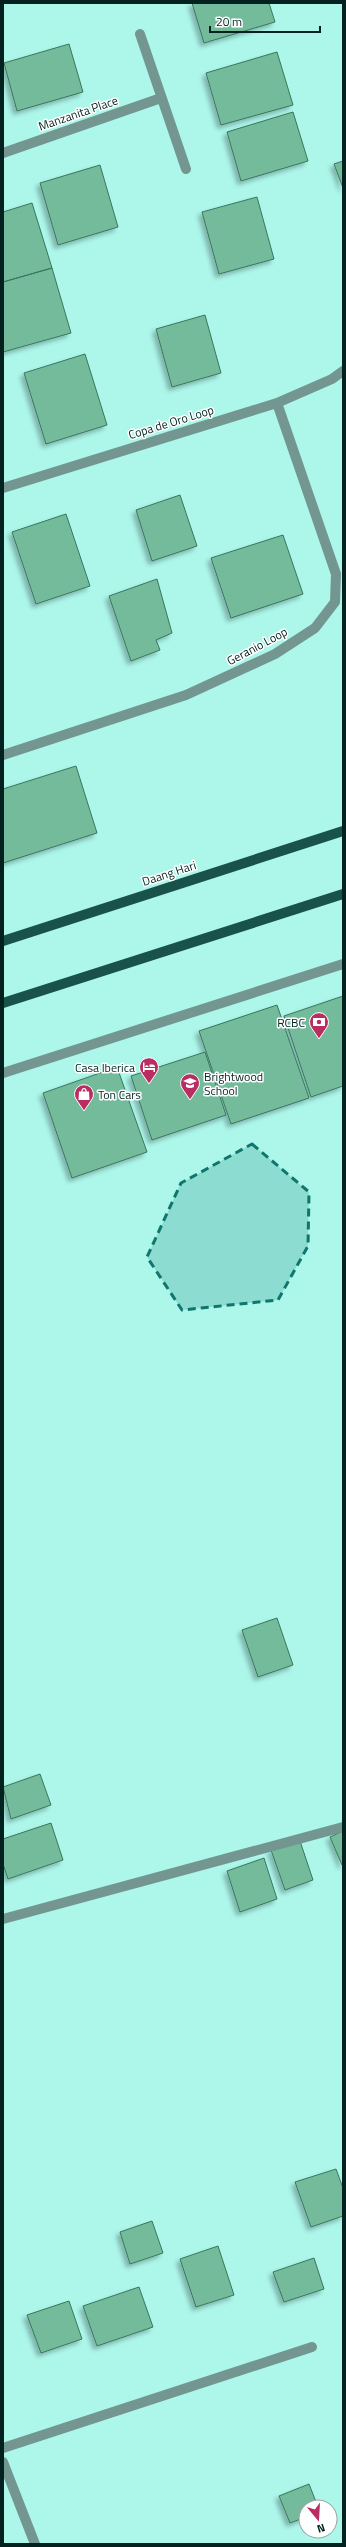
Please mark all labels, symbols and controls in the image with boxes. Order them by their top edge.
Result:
scale bar [210,8,320,34]
text: 20 m [216,12,242,31]
street label: Manzanita Place [36,90,120,136]
street label: Copa de Oro Loop [126,400,216,444]
street label: Geranio Loop [223,622,291,670]
street label: Daang Hari [139,855,199,891]
bank icon: RCBC [308,1011,330,1039]
place label: RCBC [277,1013,305,1032]
hotel icon: Casa Iberica [138,1056,160,1084]
place label: Casa Iberica [75,1058,135,1077]
place label: Brightwood School [204,1067,263,1100]
school or university icon: Brightwood School [179,1072,201,1100]
shop icon: Ton Cars [73,1083,95,1111]
place label: Ton Cars [98,1085,141,1104]
north arrow [298,2499,338,2539]
text: N [315,2520,327,2537]

